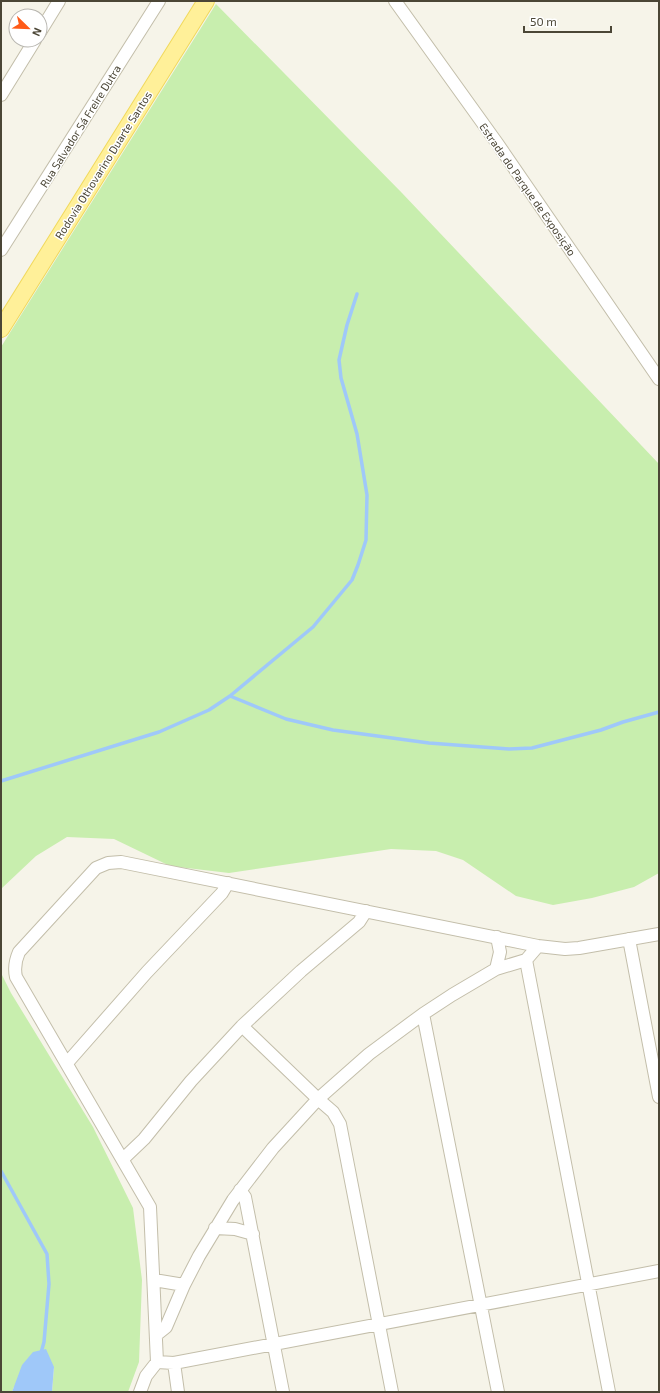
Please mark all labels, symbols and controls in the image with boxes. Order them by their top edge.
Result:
north arrow [8,8,48,48]
scale bar [524,8,611,34]
text: 50 m [530,14,557,28]
text: N [30,26,45,38]
street label: Rua Salvador Sá Freire Dutra [37,62,123,190]
street label: Rodovia Othovarino Duarte Santos [52,88,154,241]
street label: Estrada do Parque de Exposição [476,120,579,258]

